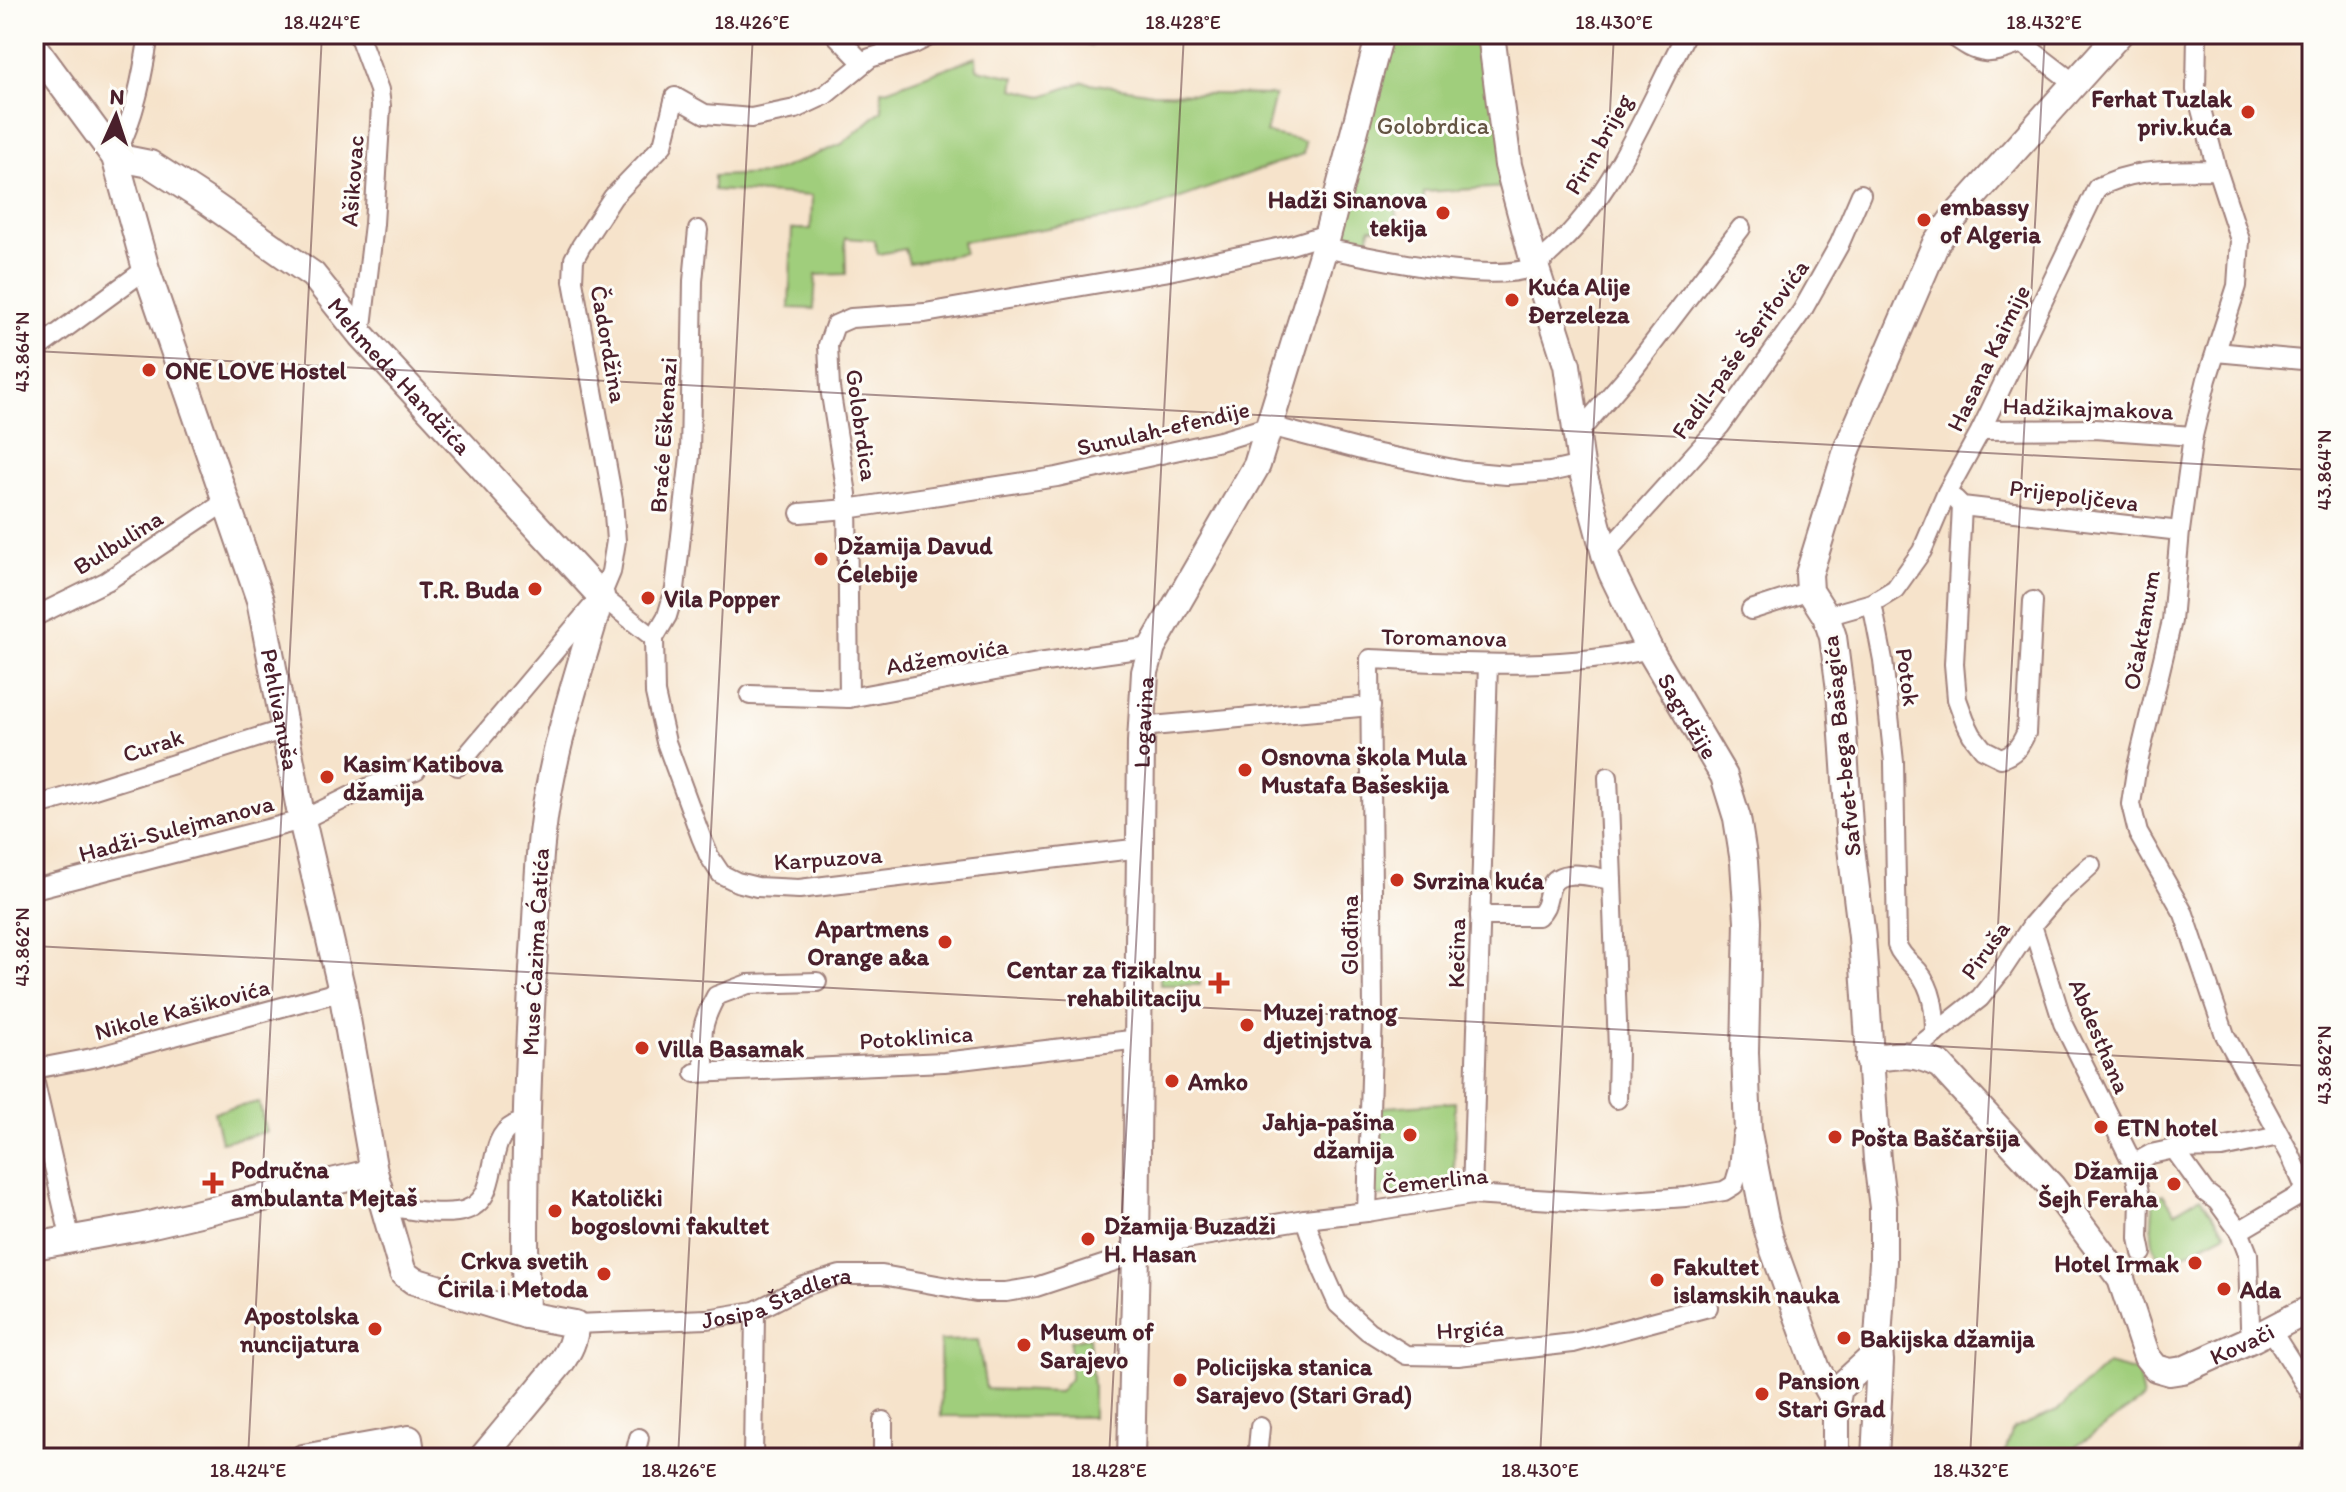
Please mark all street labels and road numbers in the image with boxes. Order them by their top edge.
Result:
street label: Pirin brijeg [1558,88,1639,200]
street label: Ašikovac [334,134,370,228]
street label: Fadil-paše Šerifovića [1665,253,1815,445]
street label: Hasana Kaimije [1940,280,2036,436]
street label: Čadordžina [584,283,634,405]
street label: Mehmeda Handžića [322,291,478,461]
street label: Braće Eškenazi [643,356,683,514]
street label: Golobrdica [840,367,884,483]
street label: Hadžikajmakova [2002,391,2174,425]
street label: Sunulah-efendije [1074,394,1252,462]
street label: Prijepoljčeva [2008,473,2140,517]
street label: Bulbulina [68,503,169,581]
street label: Očaktanum [2116,568,2166,692]
street label: Toromanova [1381,621,1507,653]
street label: Adžemovića [884,631,1011,681]
street label: Safvet-bega Bašagića [1815,634,1867,858]
street label: Pehlivanuša [255,646,307,773]
street label: Potok [1890,646,1926,708]
street label: Sagrdžije [1652,667,1725,764]
street label: Logavina [1126,675,1159,768]
street label: Curak [119,722,187,768]
street label: Hadži-Sulejmanova [75,788,277,868]
street label: Karpuzova [773,840,884,876]
street label: Muse Ćazima Ćatića [515,847,555,1057]
street label: Glođina [1335,894,1364,975]
street label: Piruša [1954,914,2016,985]
street label: Kečina [1441,917,1471,988]
street label: Nikole Kašikovića [91,972,273,1046]
street label: Abdesthana [2063,974,2137,1098]
street label: Potoklinica [858,1019,974,1055]
street label: Čemerlina [1381,1160,1490,1200]
street label: Josipa Štadlera [699,1261,852,1334]
street label: Hrgića [1436,1313,1505,1345]
street label: Kovači [2205,1316,2279,1371]

